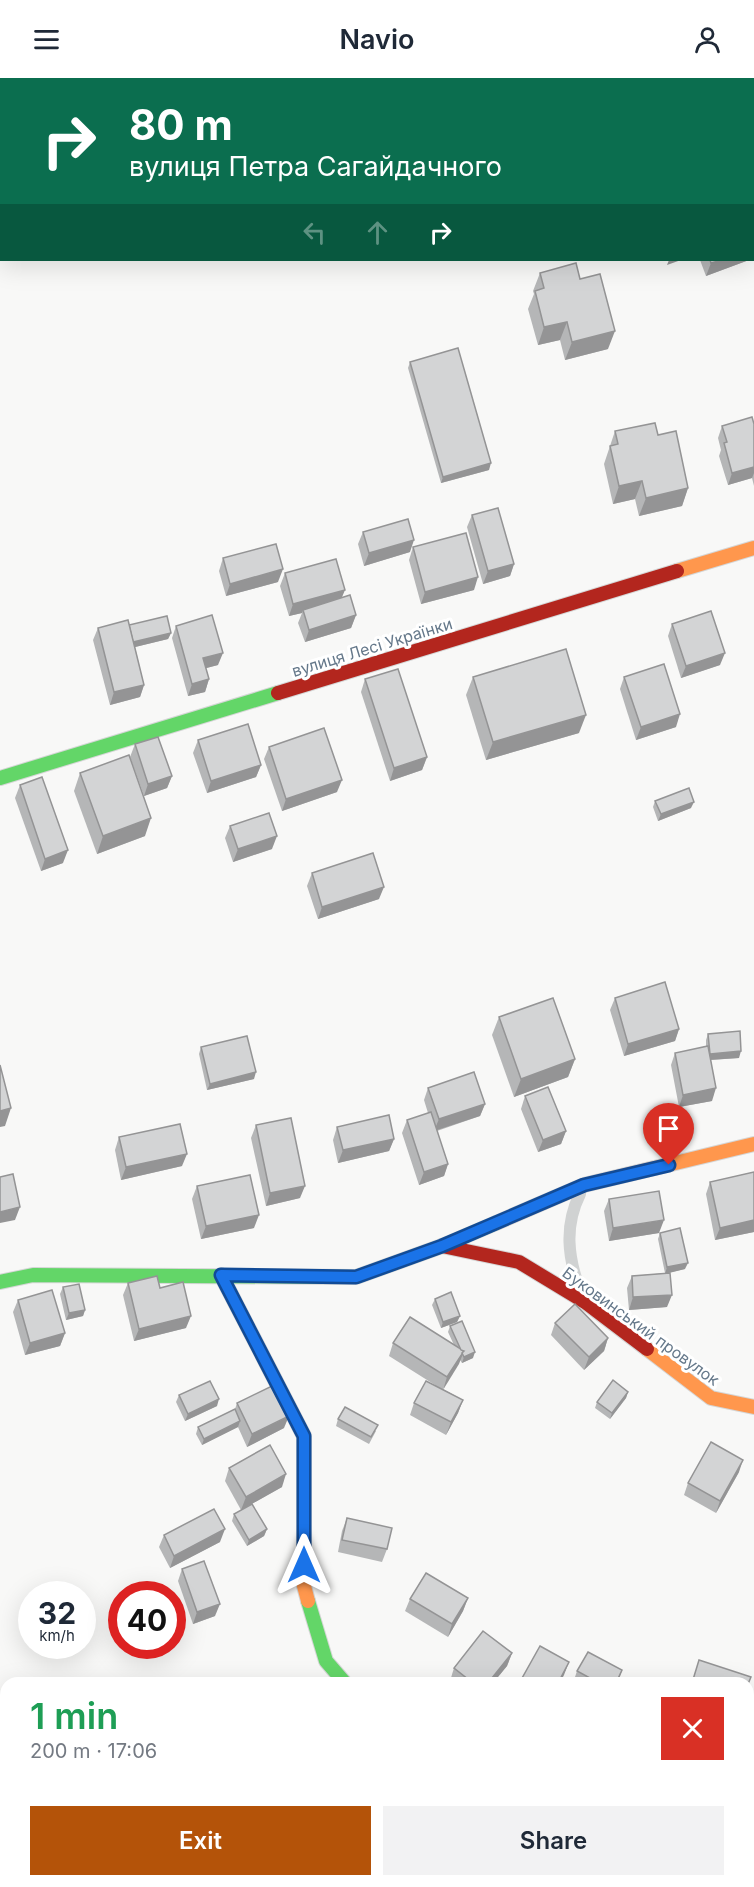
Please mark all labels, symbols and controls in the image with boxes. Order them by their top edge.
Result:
icon: menu [30,23,63,56]
text: Navio [340,23,414,56]
icon: person [691,23,724,56]
text: 80 m [129,99,233,150]
icon: right [30,102,108,180]
text: вулиця Петра Сагайдачного [129,150,502,183]
icon: left [298,216,331,249]
icon: ahead [361,216,394,249]
icon: right [424,216,457,249]
street label: вулиця Лесі Українки [289,613,455,681]
pin [643,1103,694,1165]
icon: arrive [652,1112,685,1145]
street label: Буковинський провулок [559,1262,724,1390]
position arrow [272,1533,336,1597]
speed limit sign: 40 [108,1581,186,1659]
text: 32 [38,1595,76,1631]
text: km/h [39,1626,75,1645]
text: 1 min [30,1694,118,1738]
button: close [661,1697,724,1760]
text: 200 m · 17:06 [30,1739,157,1763]
button: Exit [30,1806,371,1875]
button: Share [383,1806,724,1875]

